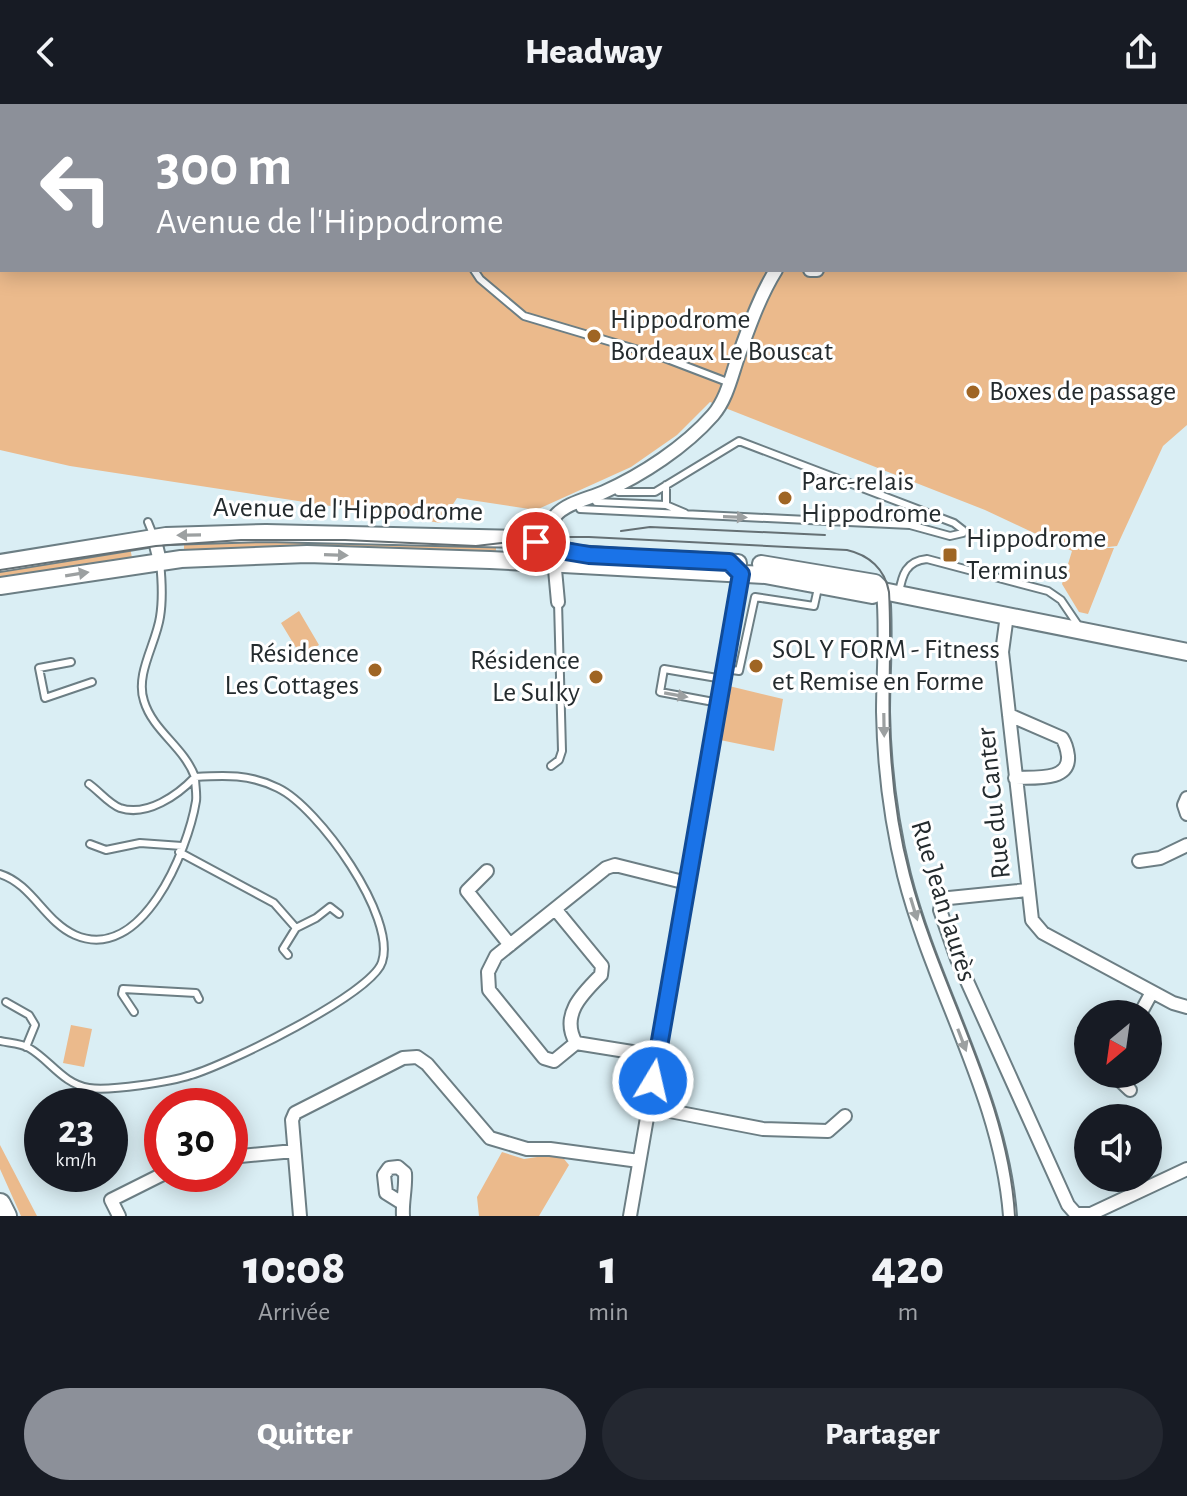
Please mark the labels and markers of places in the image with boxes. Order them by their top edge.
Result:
place label: Hippodrome Bordeaux Le Bouscat [610,306,833,366]
marker: Hippodrome Bordeaux Le Bouscat [585,327,603,345]
place label: Boxes de passage [989,378,1176,406]
marker: Boxes de passage [964,383,982,401]
place label: Parc-relais Hippodrome [801,468,941,528]
marker: Parc-relais Hippodrome [776,489,794,507]
pin [502,508,570,576]
place label: Hippodrome Terminus [966,525,1106,585]
marker: Hippodrome Terminus [941,546,959,564]
place label: SOL Y FORM - Fitness et Remise en Forme [772,636,1000,696]
place label: Résidence Les Cottages [224,640,359,700]
place label: Résidence Le Sulky [470,647,580,707]
marker: SOL Y FORM - Fitness et Remise en Forme [747,657,765,675]
marker: Résidence Les Cottages [366,661,384,679]
marker: Résidence Le Sulky [587,668,605,686]

